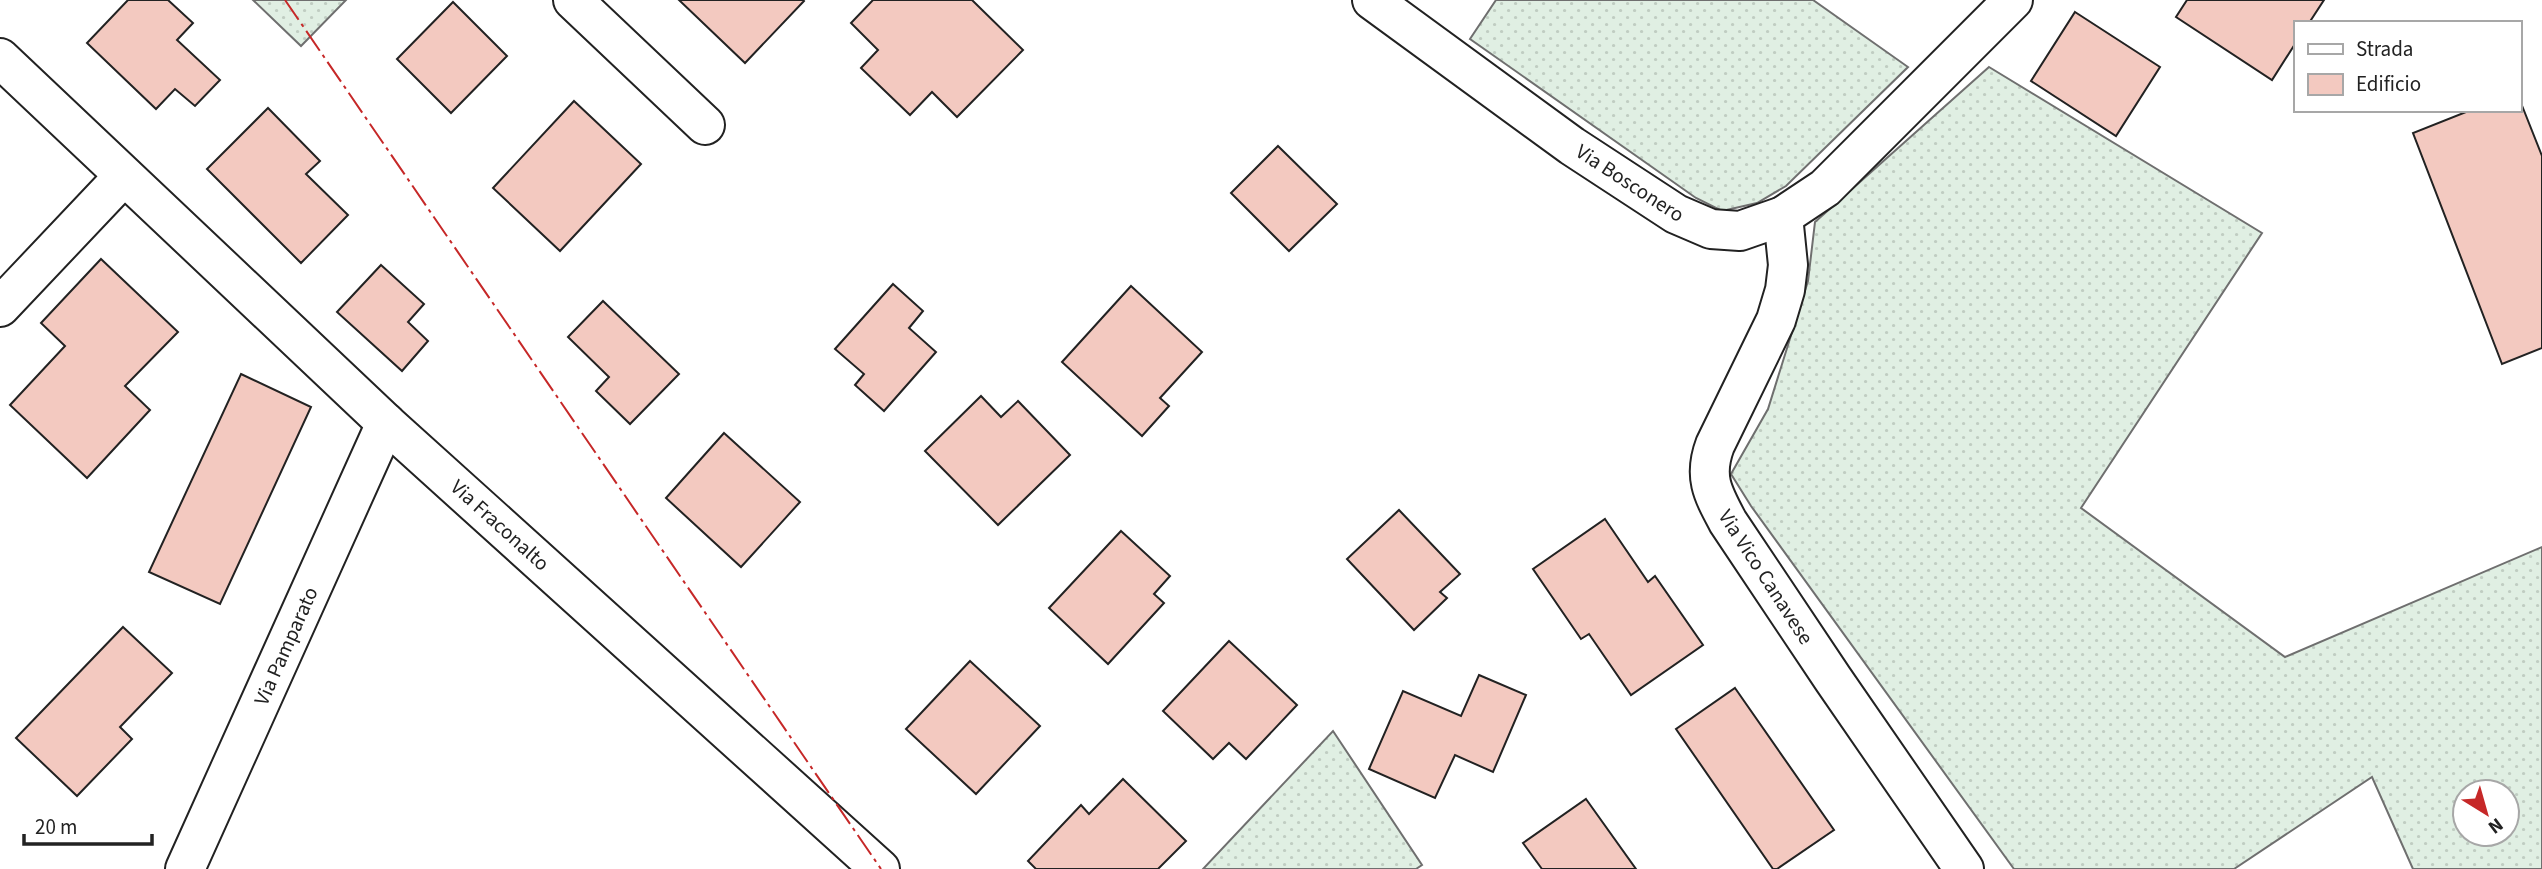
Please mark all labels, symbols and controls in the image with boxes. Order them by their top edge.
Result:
legend [2294,21,2521,112]
text: Strada [2356,34,2413,64]
text: Edificio [2356,69,2421,99]
street label: Via Bosconero [1570,137,1690,229]
street label: Via Fraconalto [444,472,556,578]
street label: Via Vico Canavese [1711,504,1821,650]
street label: Via Pamparato [246,582,326,710]
north arrow [2451,778,2521,848]
scale bar [24,802,152,846]
text: N [2482,811,2509,840]
text: 20 m [35,812,77,842]

